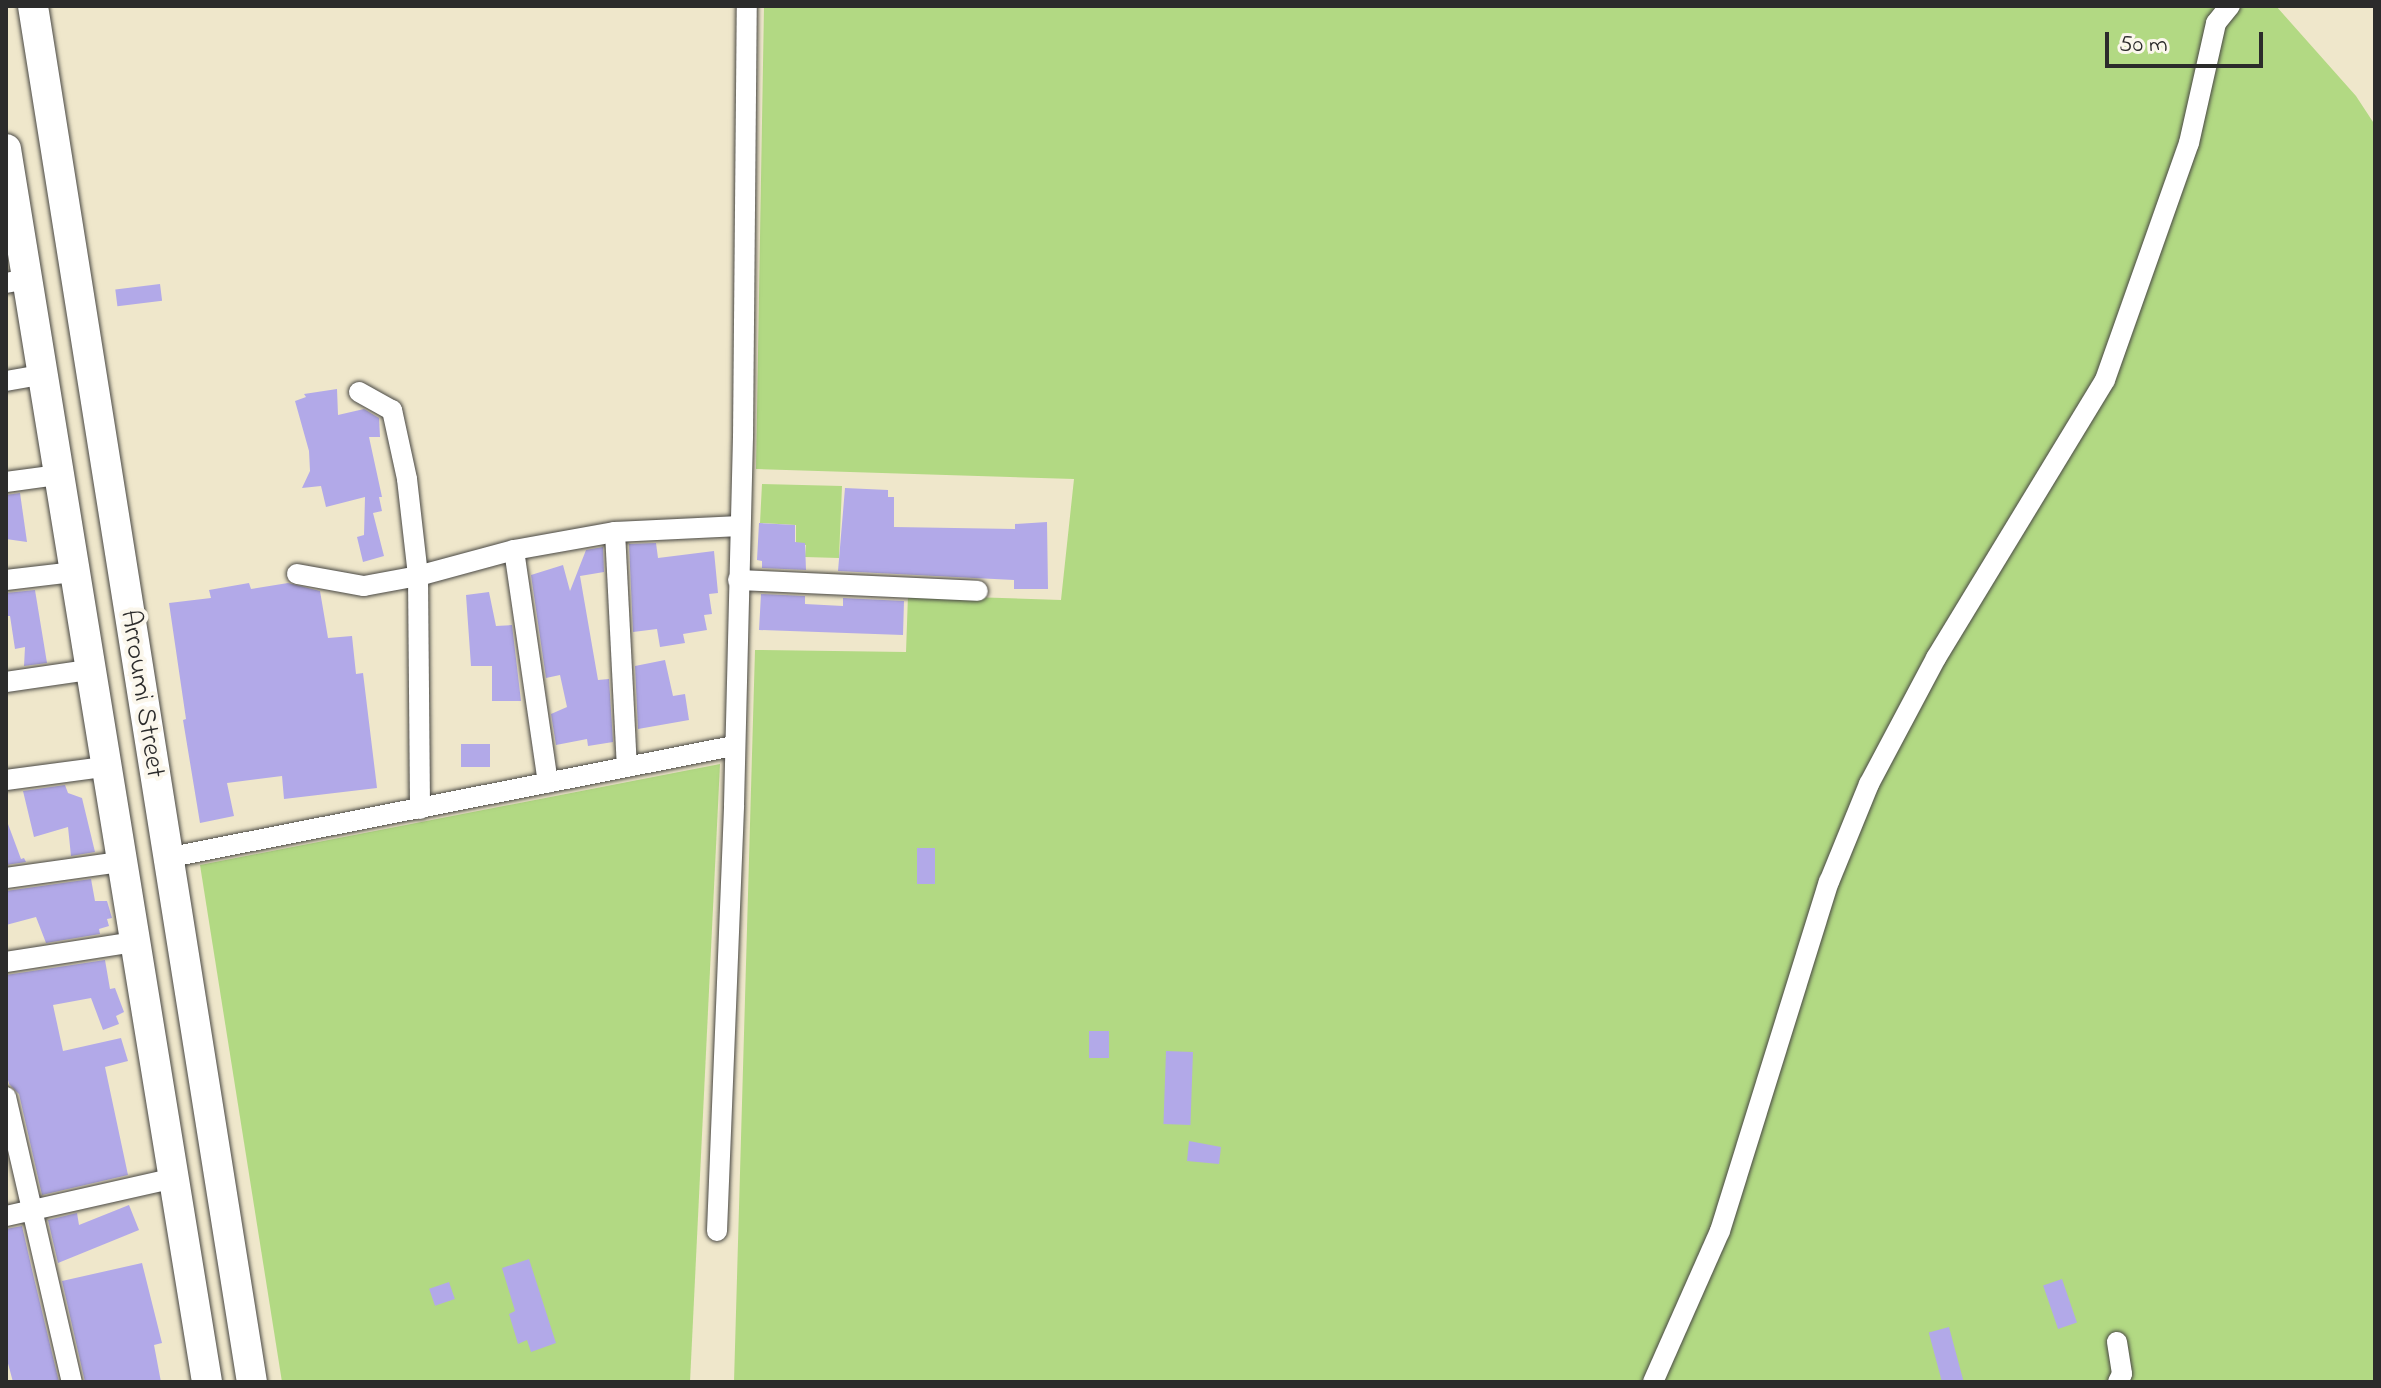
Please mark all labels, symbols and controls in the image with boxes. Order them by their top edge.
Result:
scale bar [2109,16,2267,66]
text: 50 m [2119,28,2168,63]
street label: Arroumi Street [111,608,171,780]

